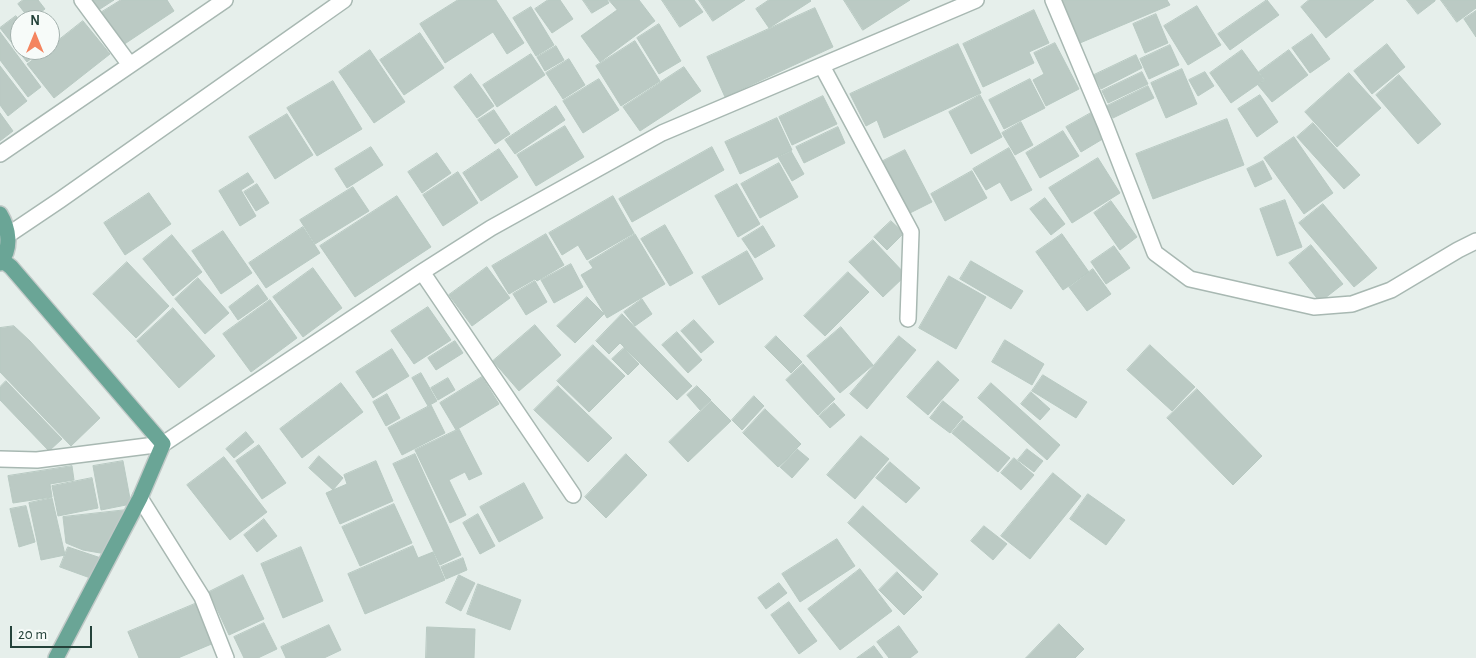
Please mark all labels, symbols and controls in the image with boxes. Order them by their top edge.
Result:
north arrow [10,10,60,60]
text: N [30,14,40,28]
scale bar [12,616,95,648]
text: 20 m [18,627,47,642]

